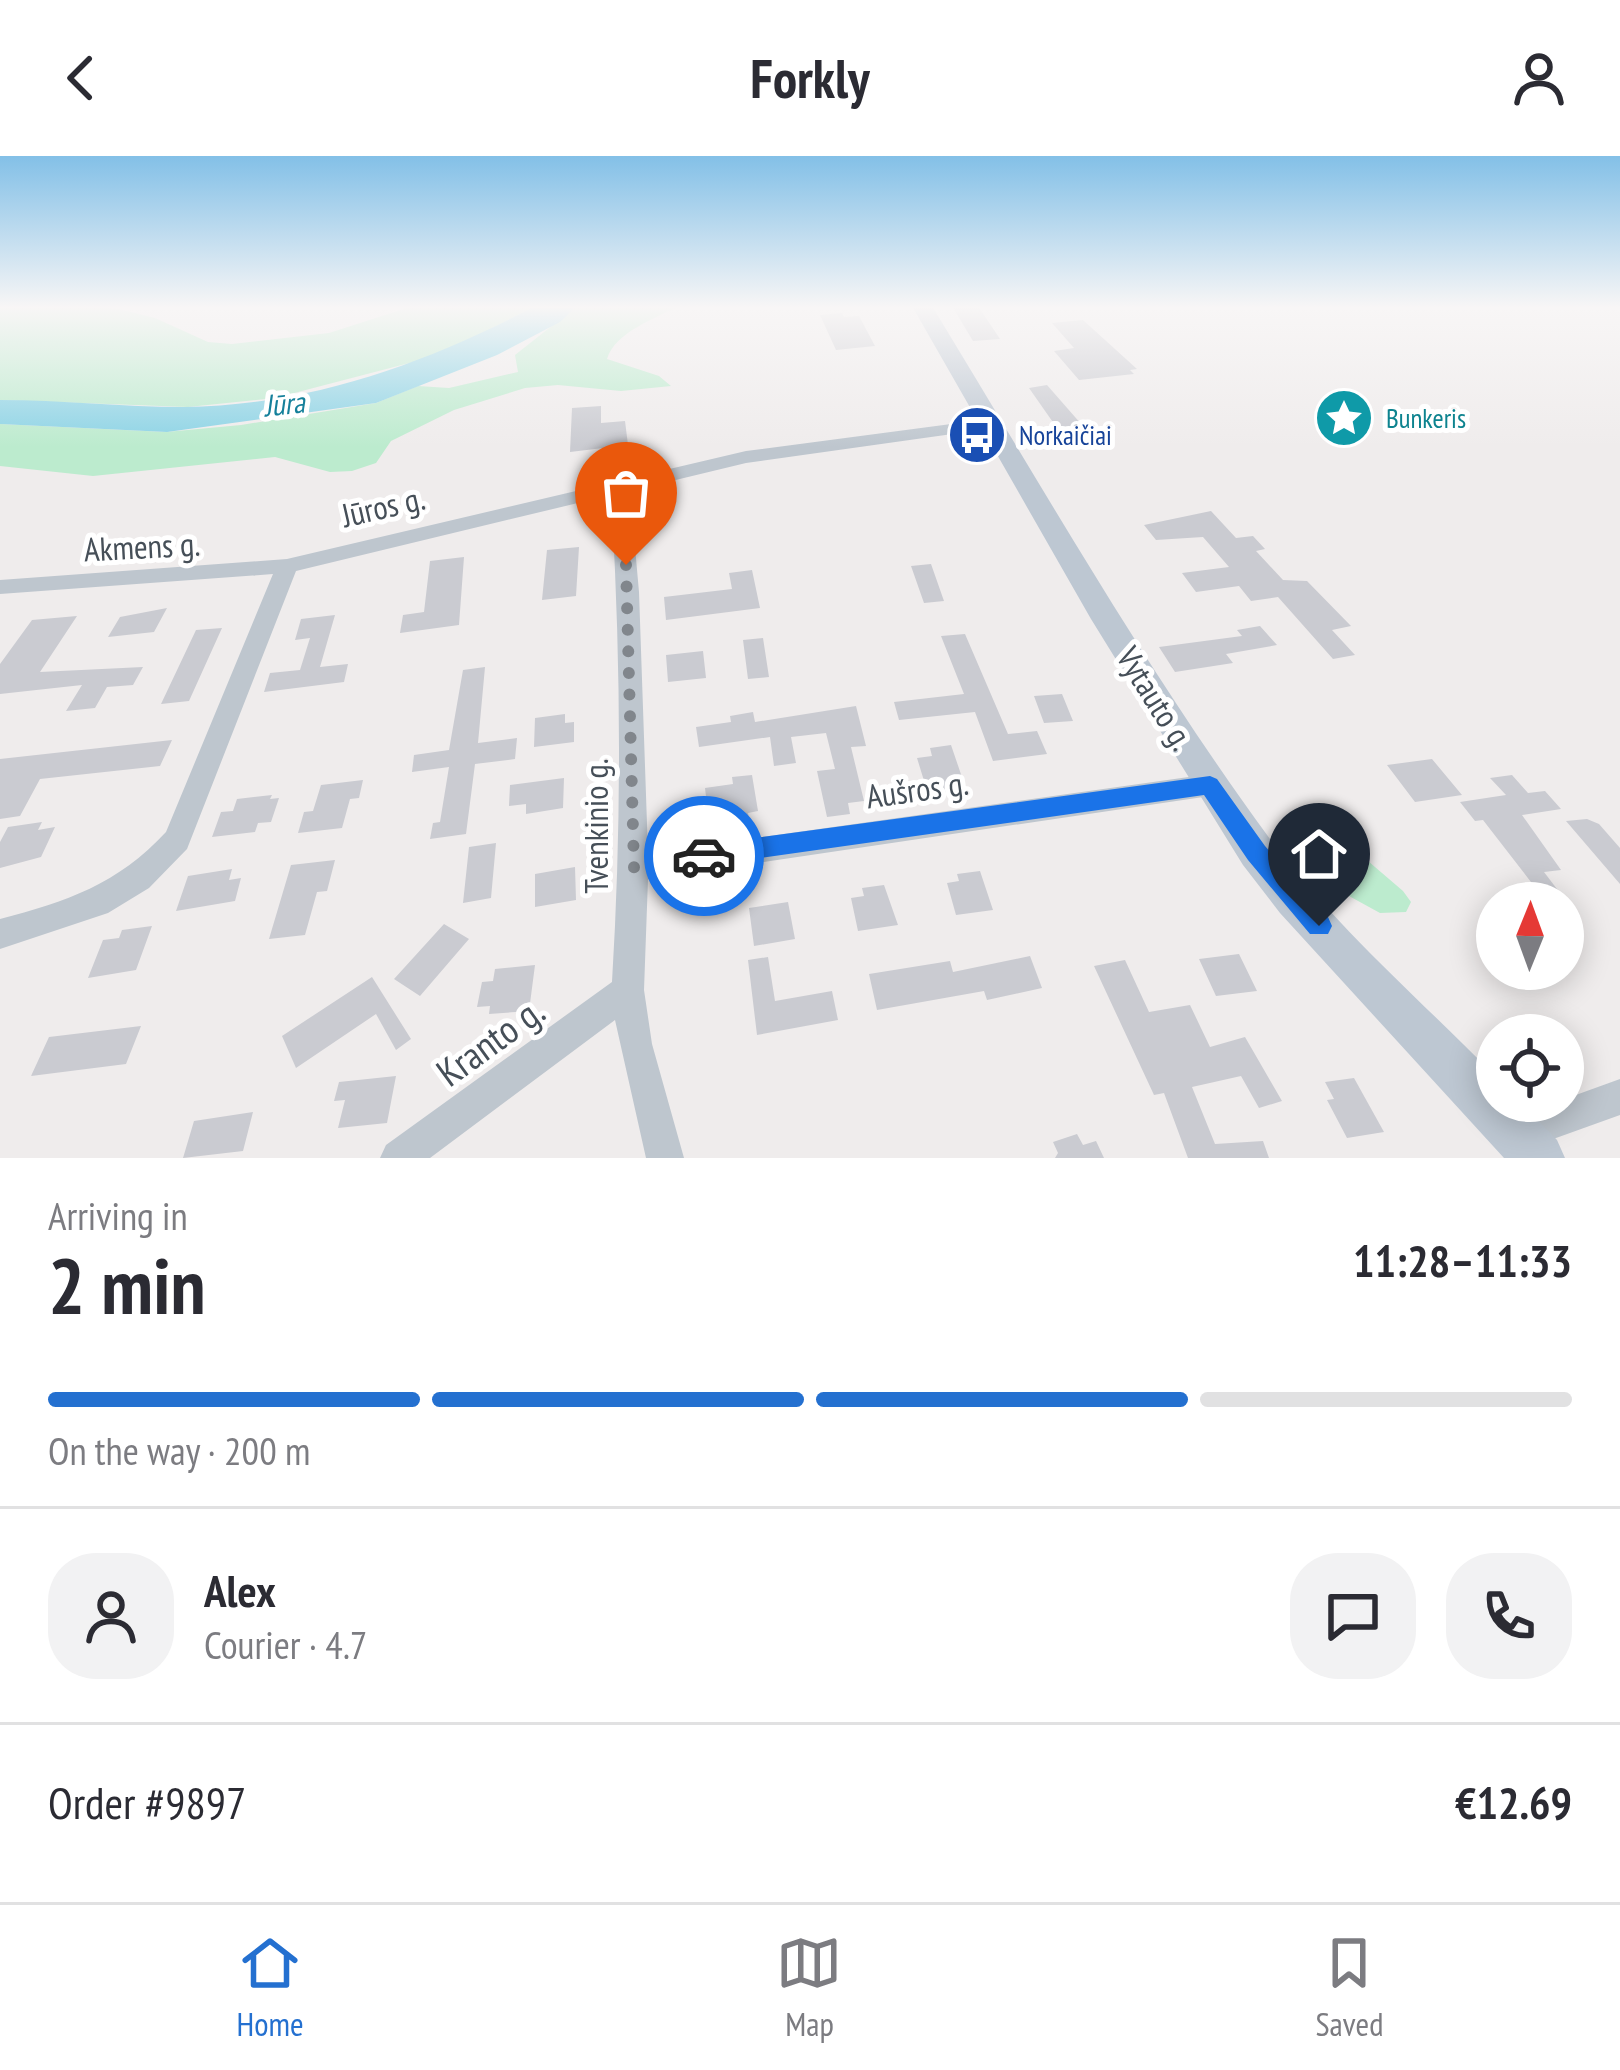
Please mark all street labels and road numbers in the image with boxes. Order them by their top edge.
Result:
street label: Jūros g. [336,476,429,537]
street label: Akmens g. [83,521,201,571]
street label: Vytauto g. [1107,637,1204,758]
street label: Tvenkinio g. [574,758,617,894]
street label: Aušros g. [863,761,971,817]
street label: Kranto g. [426,985,554,1097]

